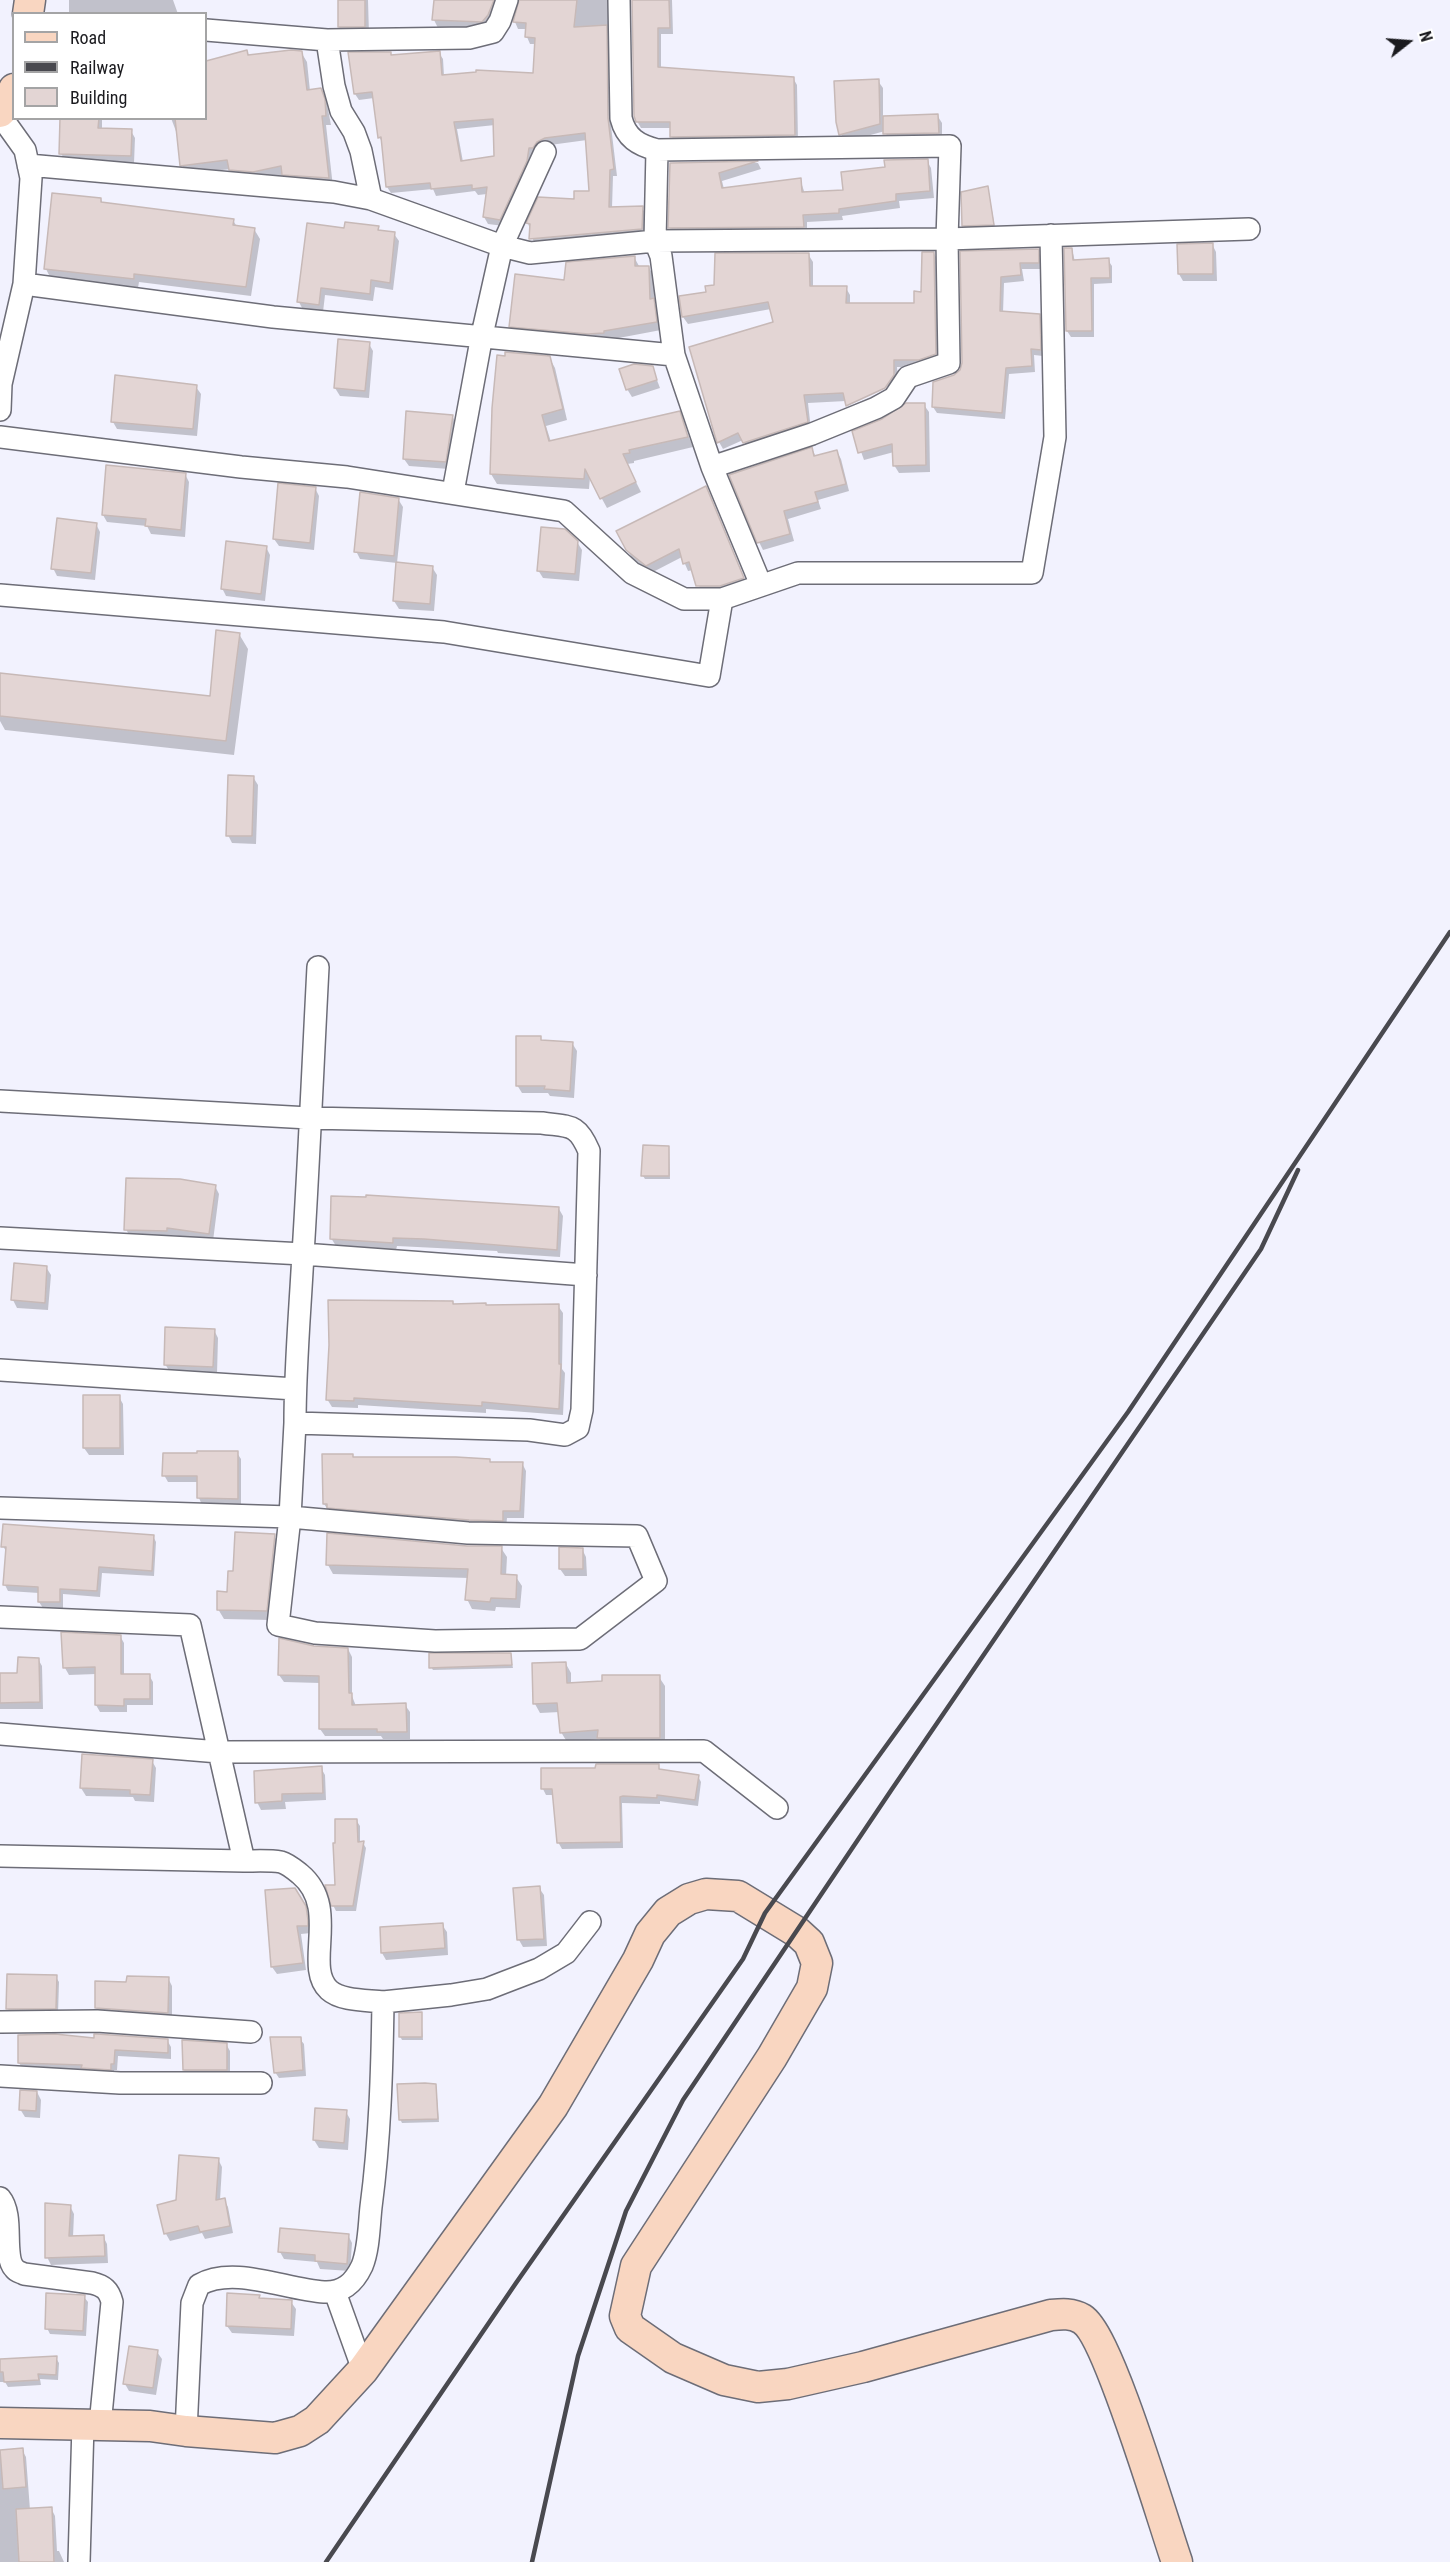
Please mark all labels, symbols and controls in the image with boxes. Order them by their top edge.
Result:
legend [12,12,207,120]
north arrow [1378,12,1438,72]
text: Road [70,27,106,48]
text: N [1415,29,1436,44]
text: Railway [70,57,124,78]
text: Building [70,87,127,108]

